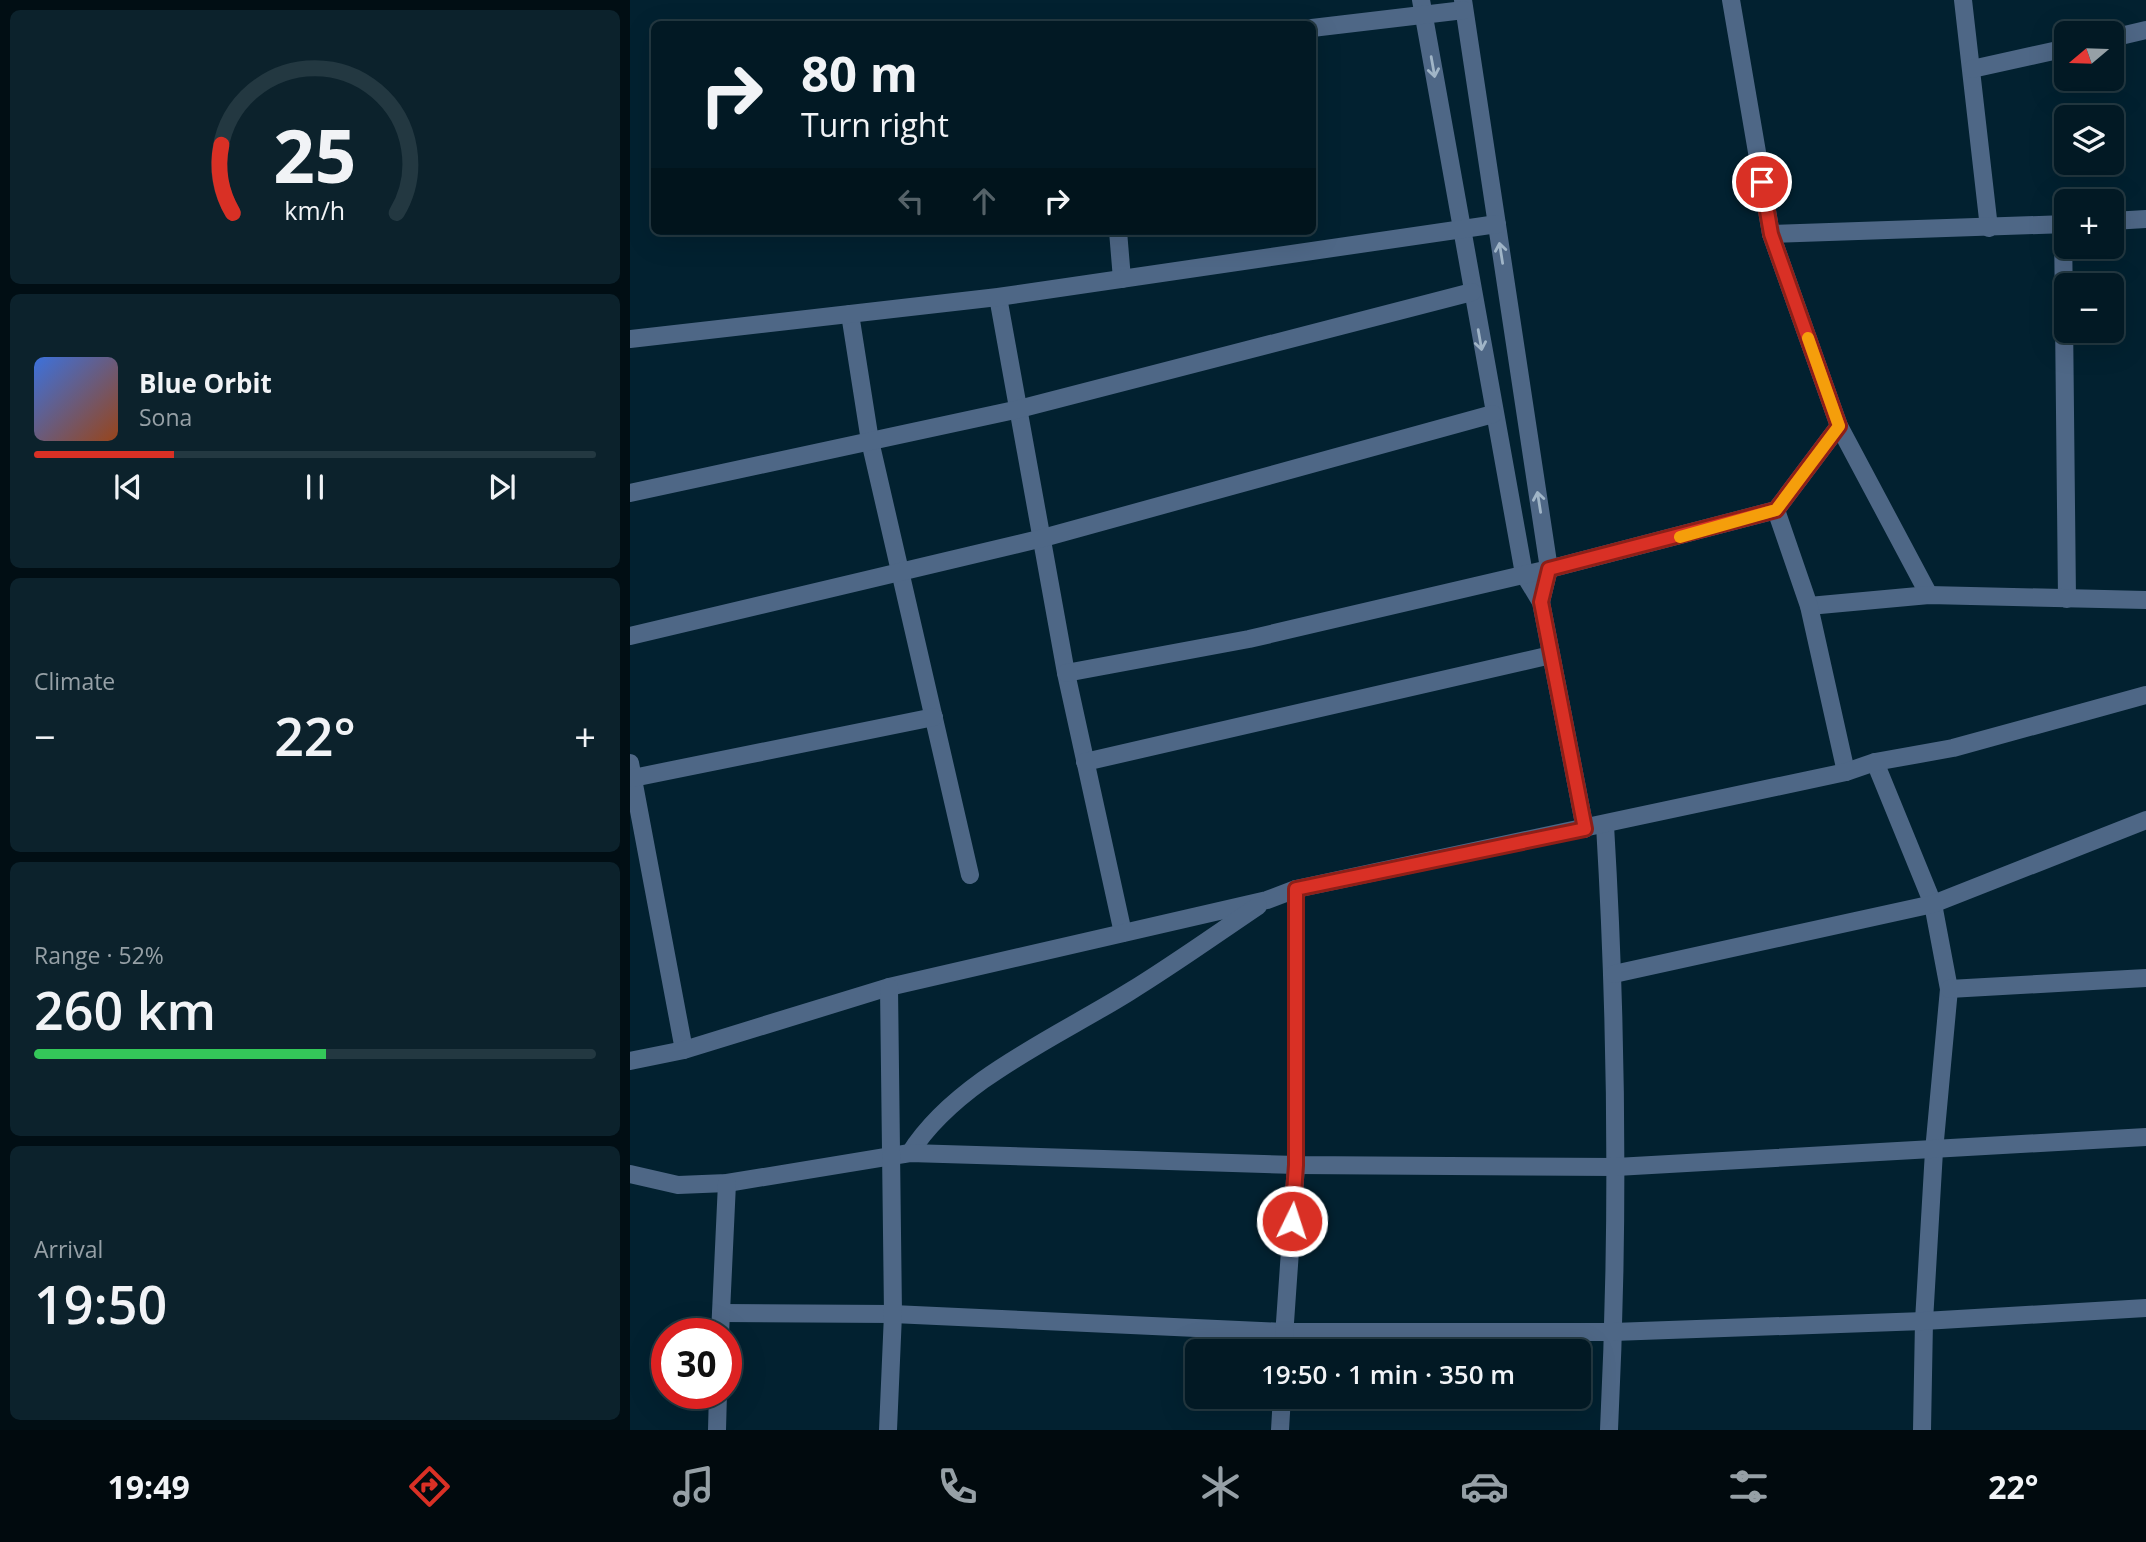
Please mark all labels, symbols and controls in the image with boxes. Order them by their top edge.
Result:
north arrow [2054,21,2124,91]
map controls [2054,21,2124,343]
text: 80 m [801,40,918,106]
icon: right [686,49,777,140]
one-way arrow [1427,55,1440,78]
text: Turn right [801,103,949,146]
text: 25 [273,105,357,204]
button: layers [2054,105,2124,175]
pin [1732,152,1792,212]
icon: arrive [1743,163,1781,201]
icon: left [892,182,930,220]
icon: ahead [965,182,1003,220]
icon: right [1038,182,1076,220]
button: + [2054,189,2124,259]
text: km/h [285,193,345,227]
one-way arrow [1494,242,1507,265]
button: − [2054,273,2124,343]
one-way arrow [1474,328,1487,351]
text: Blue Orbit [139,365,272,401]
text: Sona [139,401,192,433]
icon: previous [109,468,147,506]
icon: pause [296,468,334,506]
icon: next [483,468,521,506]
one-way arrow [1532,491,1545,514]
text: Climate [34,665,115,697]
text: 22° [274,700,356,771]
text: − [34,710,56,762]
text: + [574,710,596,762]
text: Range · 52% [34,939,164,971]
text: 260 km [34,974,216,1045]
position arrow [1255,1184,1329,1258]
text: Arrival [34,1233,103,1265]
text: 19:50 [34,1268,167,1339]
speed limit sign: 30 [651,1318,742,1409]
text: 19:50 · 1 min · 350 m [1261,1356,1515,1392]
icon: directions [405,1462,454,1511]
icon: music [669,1462,718,1511]
icon: phone [933,1462,982,1511]
icon: climate [1196,1462,1245,1511]
icon: car [1460,1462,1509,1511]
icon: filters [1724,1462,1773,1511]
text: 19:49 [107,1465,190,1508]
text: 22° [1988,1465,2039,1508]

